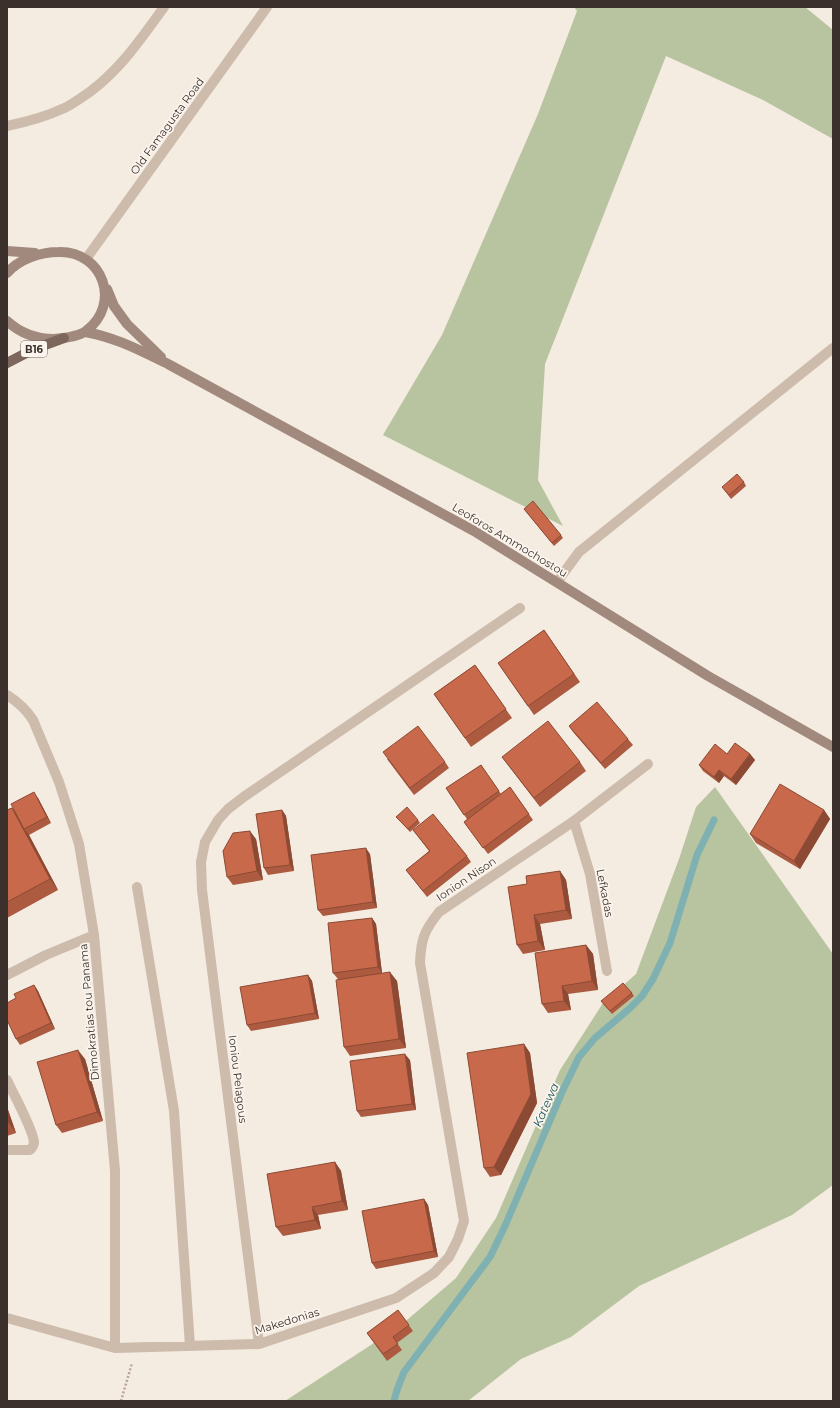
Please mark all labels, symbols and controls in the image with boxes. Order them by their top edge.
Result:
street label: Old Famagusta Road [127,75,207,177]
road number: B16 [21,341,47,357]
street label: Leoforos Ammochostou [450,500,570,580]
street label: Ionion Nison [433,854,499,904]
street label: Lefkadas [593,868,617,919]
street label: Dimokratias tou Panama [76,943,102,1081]
street label: Ioniou Pelagous [226,1034,250,1125]
water label: Katewa [529,1080,562,1129]
street label: Makedonias [253,1304,321,1337]

